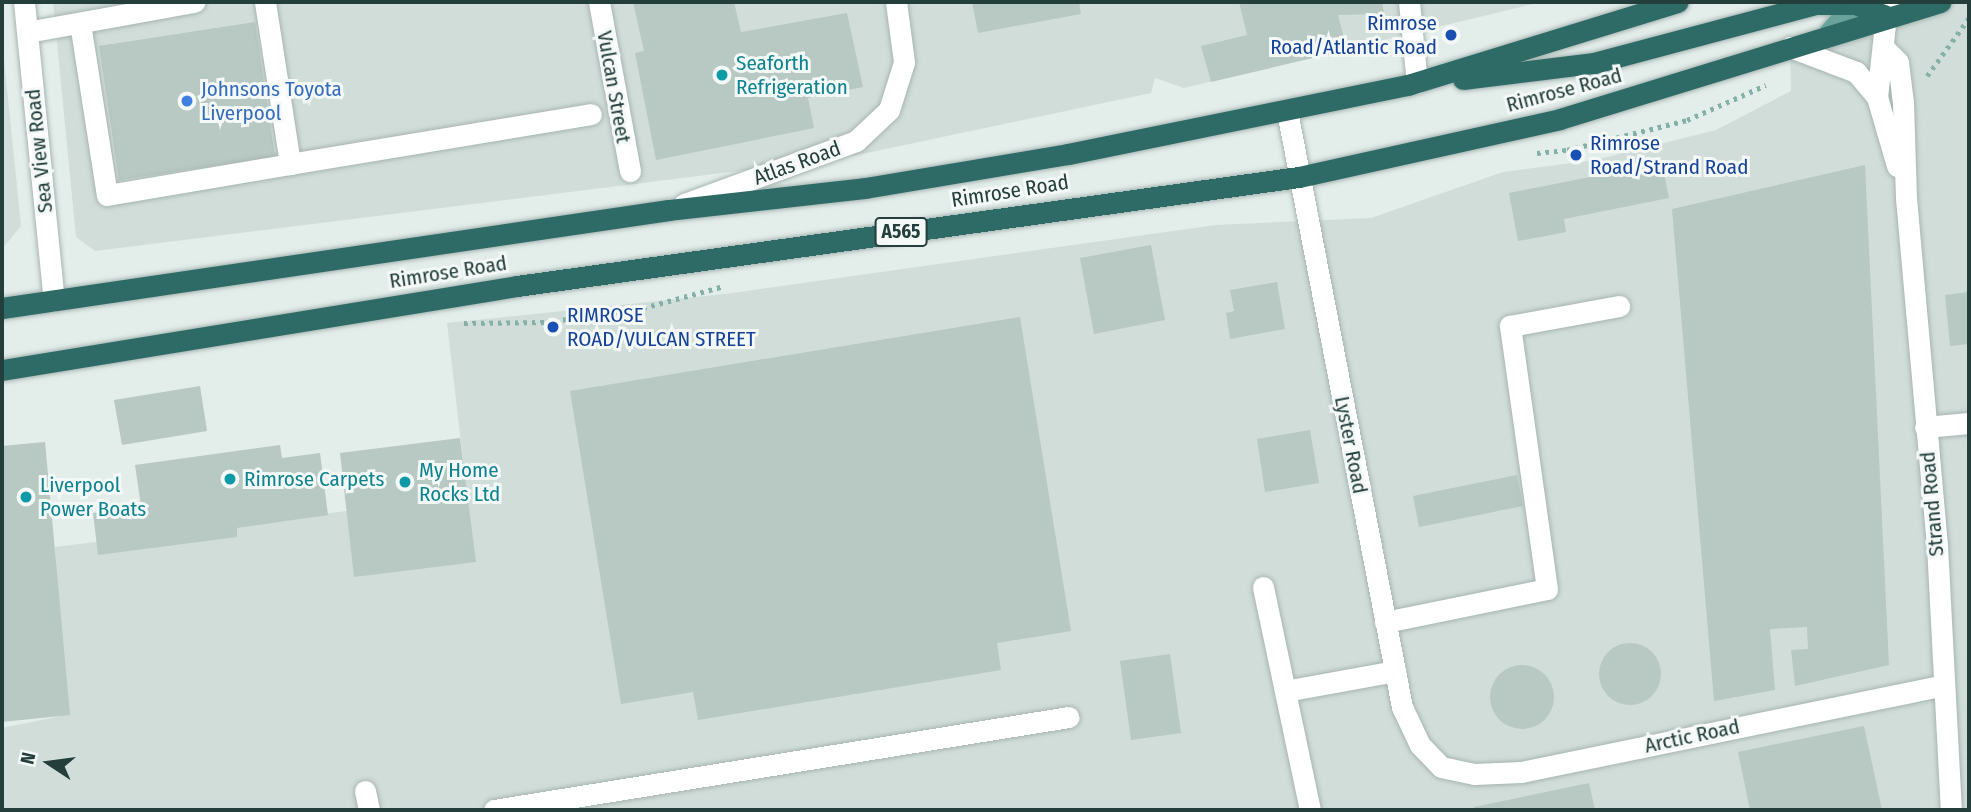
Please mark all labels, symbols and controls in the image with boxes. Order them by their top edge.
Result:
place label: Rimrose Road/Atlantic Road [1270,10,1437,60]
marker: Rimrose Road/Atlantic Road [1443,27,1459,43]
street label: Vulcan Street [592,29,636,145]
place label: Seaforth Refrigeration [736,50,848,100]
street label: Rimrose Road [1504,62,1624,118]
marker: Seaforth Refrigeration [714,67,730,83]
place label: Johnsons Toyota Liverpool [201,76,342,126]
street label: Sea View Road [20,88,58,214]
marker: Johnsons Toyota Liverpool [179,93,195,109]
place label: Rimrose Road/Strand Road [1590,130,1748,180]
street label: Atlas Road [750,136,844,190]
marker: Rimrose Road/Strand Road [1568,147,1584,163]
street label: Rimrose Road [950,169,1070,213]
road number: A565 [873,216,929,248]
street label: Rimrose Road [388,250,508,294]
place label: RIMROSE ROAD/VULCAN STREET [567,302,756,352]
marker: RIMROSE ROAD/VULCAN STREET [545,319,561,335]
street label: Lyster Road [1329,394,1373,496]
street label: Strand Road [1915,451,1949,557]
place label: My Home Rocks Ltd [419,457,500,507]
place label: Rimrose Carpets [244,466,384,492]
marker: Rimrose Carpets [222,471,238,487]
place label: Liverpool Power Boats [40,472,146,522]
marker: My Home Rocks Ltd [397,474,413,490]
marker: Liverpool Power Boats [18,489,34,505]
street label: Arctic Road [1642,714,1742,758]
north arrow [14,728,84,798]
text: N [16,750,41,766]

